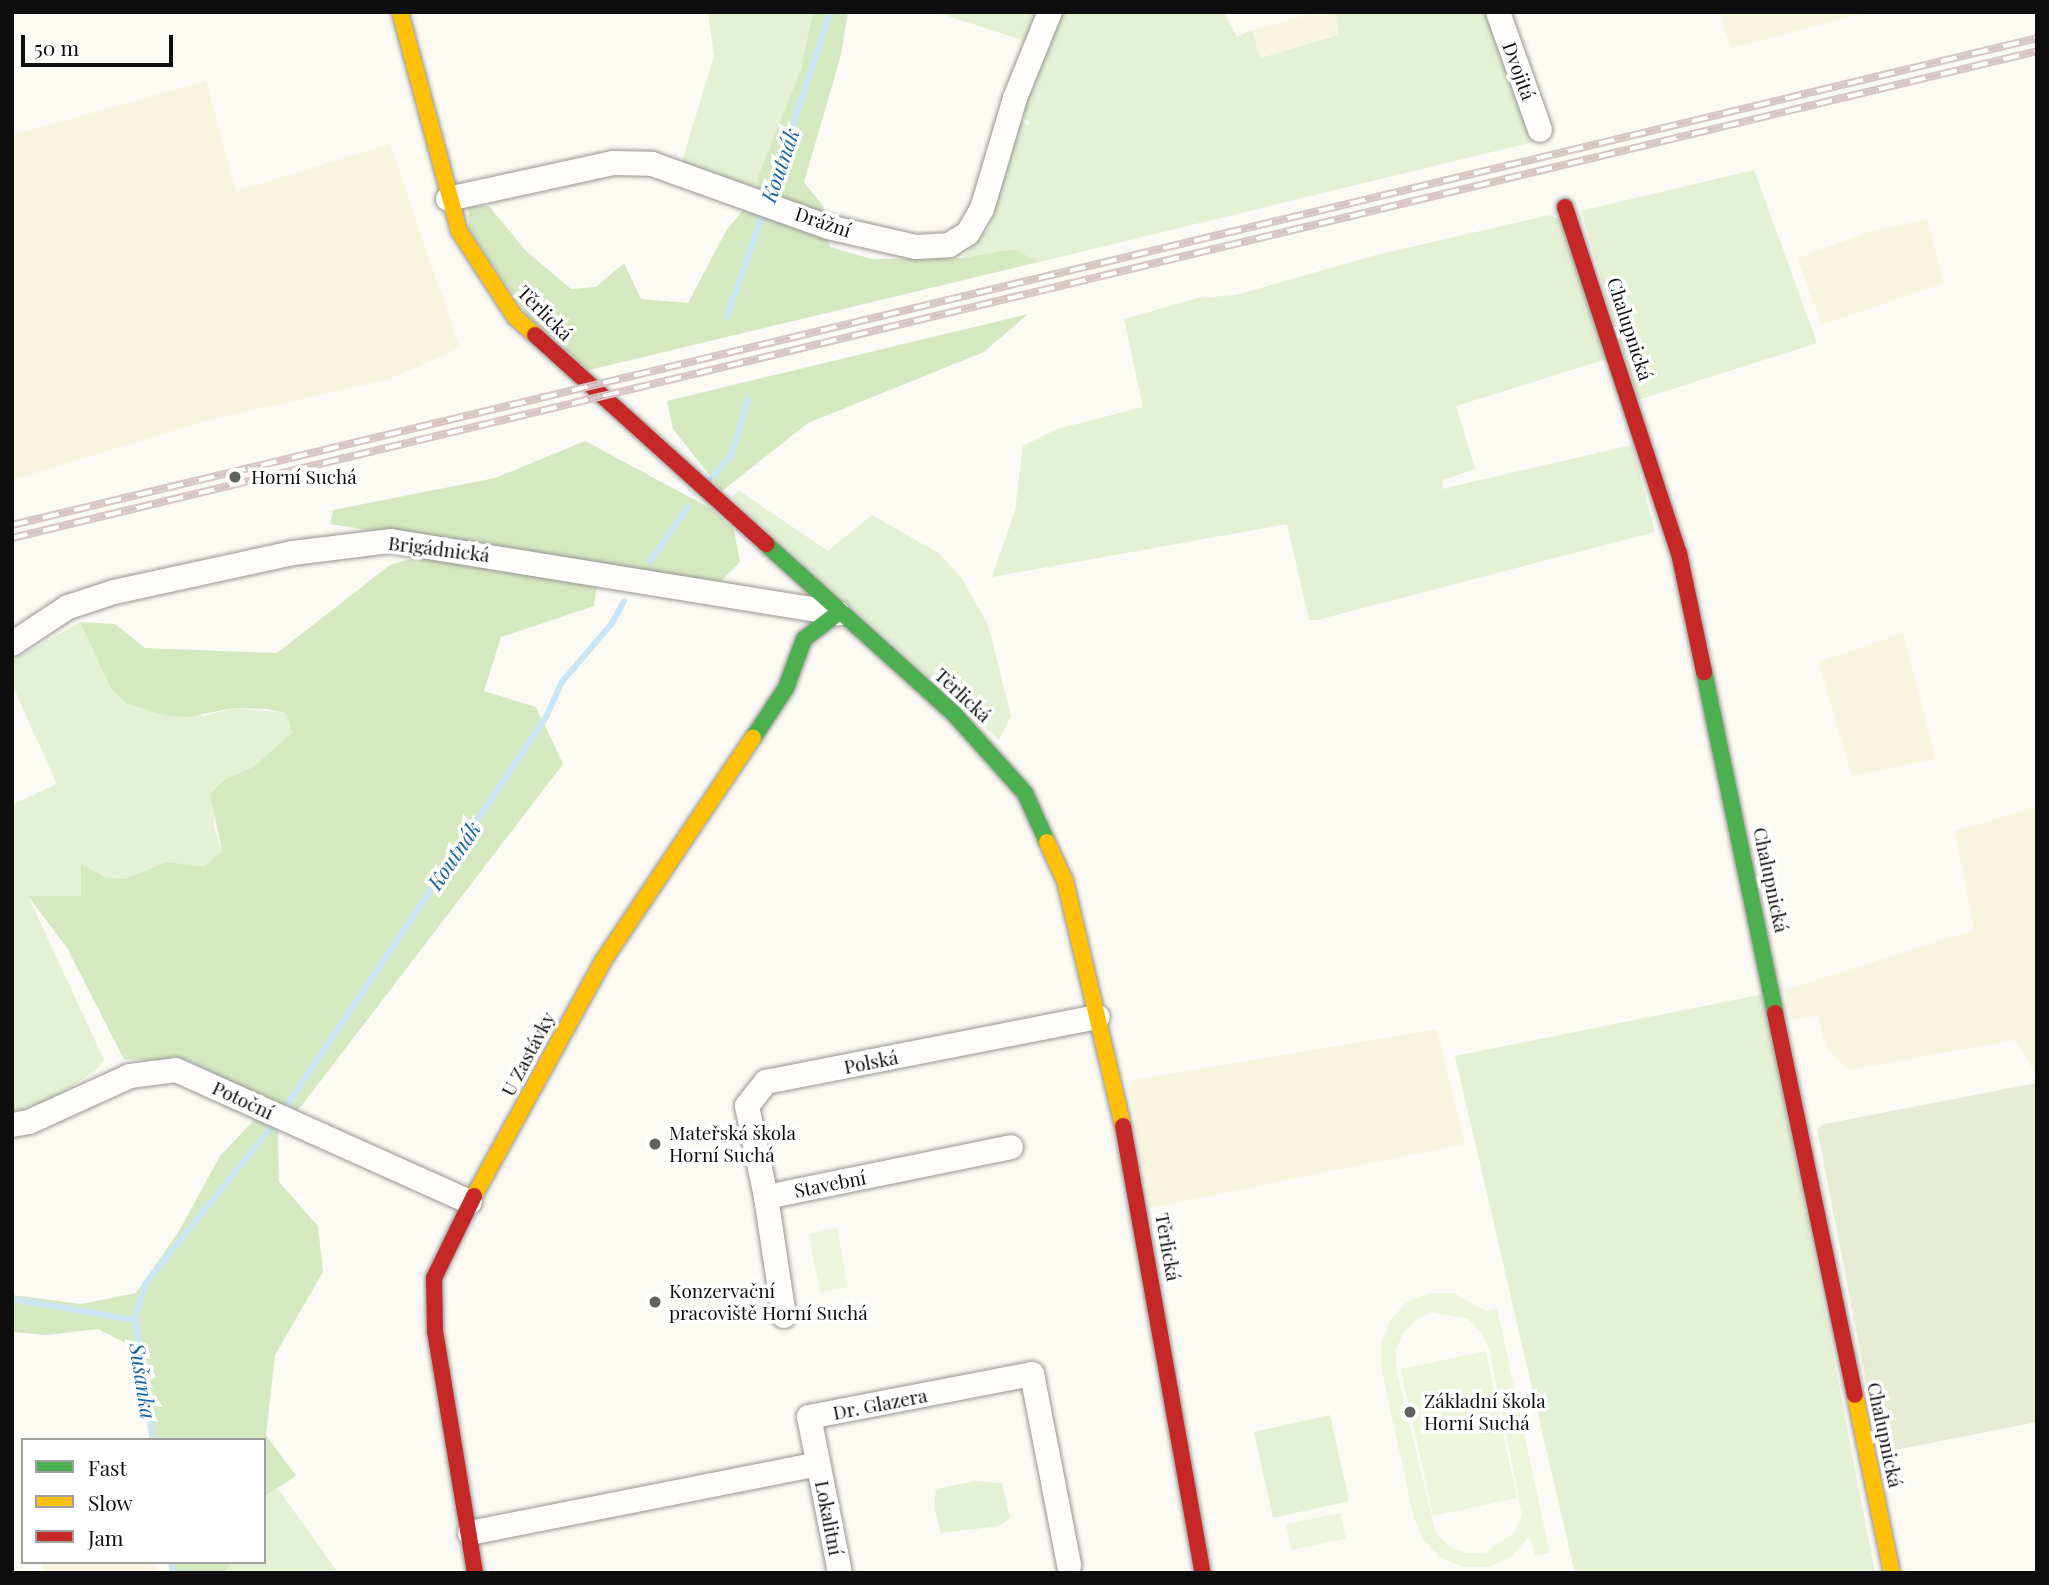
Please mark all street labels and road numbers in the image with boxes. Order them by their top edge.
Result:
street label: Dvojitá [1498,39,1540,103]
street label: Drážní [792,202,854,242]
street label: Chalupnická [1603,275,1657,383]
street label: Těrlická [513,281,577,345]
street label: Brigádnická [387,531,491,567]
street label: Těrlická [930,663,996,727]
street label: Chalupnická [1749,825,1793,935]
street label: U Zastávky [496,1008,560,1100]
street label: Polská [842,1046,900,1078]
street label: Potoční [209,1076,277,1124]
street label: Stavební [792,1166,868,1202]
street label: Těrlická [1151,1211,1185,1283]
street label: Chalupnická [1863,1380,1907,1490]
street label: Dr. Glazera [831,1384,929,1424]
street label: Lokalitní [811,1479,847,1557]

